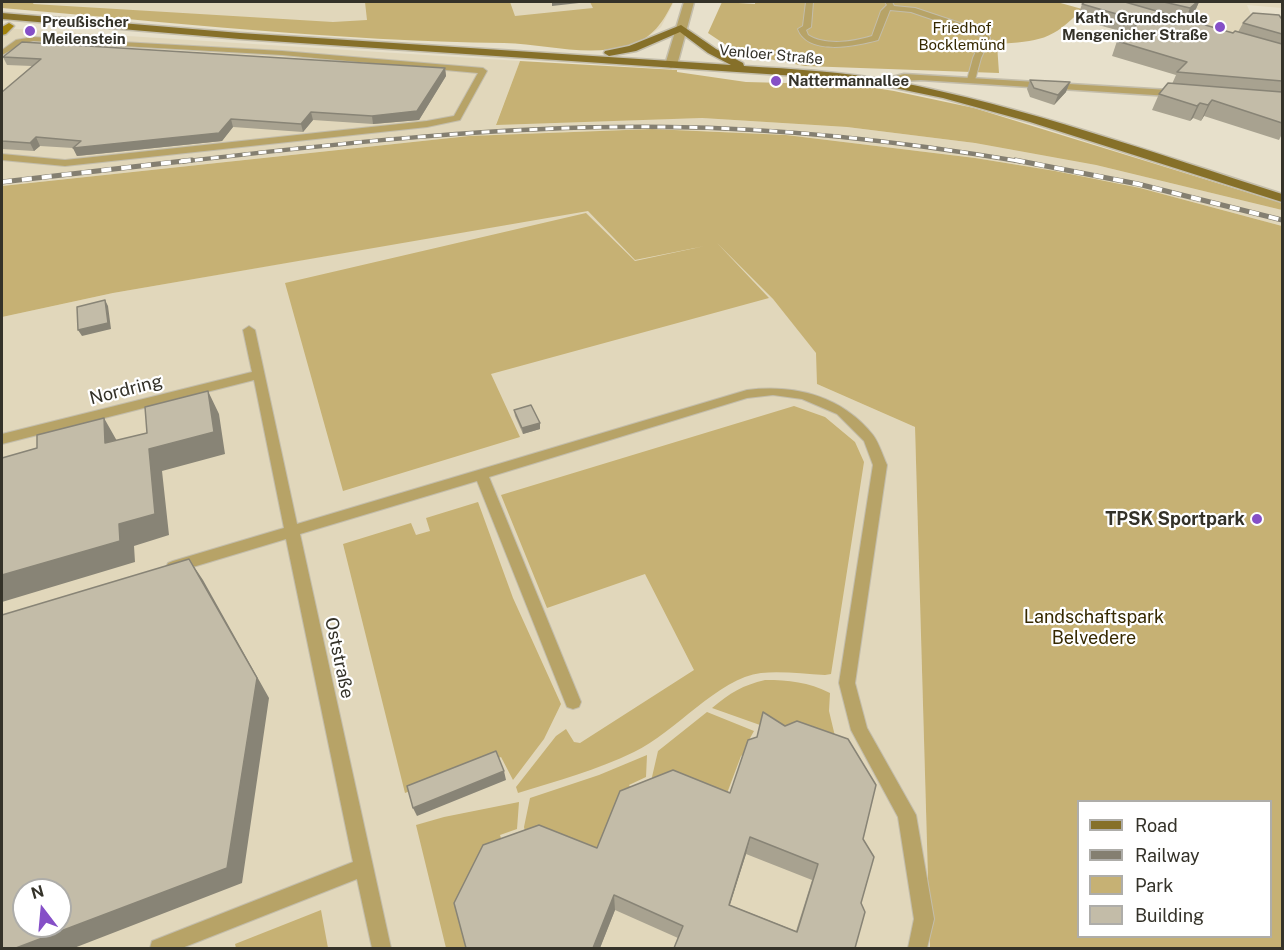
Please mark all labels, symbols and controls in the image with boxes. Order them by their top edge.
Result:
place label: Kath. Grundschule Mengenicher Straße [1062,9,1208,44]
place label: Preußischer Meilenstein [42,13,129,48]
park label: Friedhof Bocklemünd [918,19,1006,54]
marker: Kath. Grundschule Mengenicher Straße [1213,20,1227,34]
marker: Preußischer Meilenstein [23,24,37,38]
street label: Venloer Straße [718,42,824,68]
place label: Nattermannallee [788,72,909,90]
marker: Nattermannallee [769,74,783,88]
street label: Nordring [87,371,165,409]
place label: TPSK Sportpark [1105,508,1245,530]
marker: TPSK Sportpark [1250,512,1264,526]
park label: Landschaftspark Belvedere [1024,606,1164,648]
street label: Oststraße [320,615,358,701]
legend [1077,800,1272,938]
text: Road [1135,815,1178,836]
text: Railway [1135,845,1200,866]
text: Park [1135,875,1173,896]
north arrow [12,878,72,938]
text: N [29,881,46,903]
text: Building [1135,905,1204,926]

